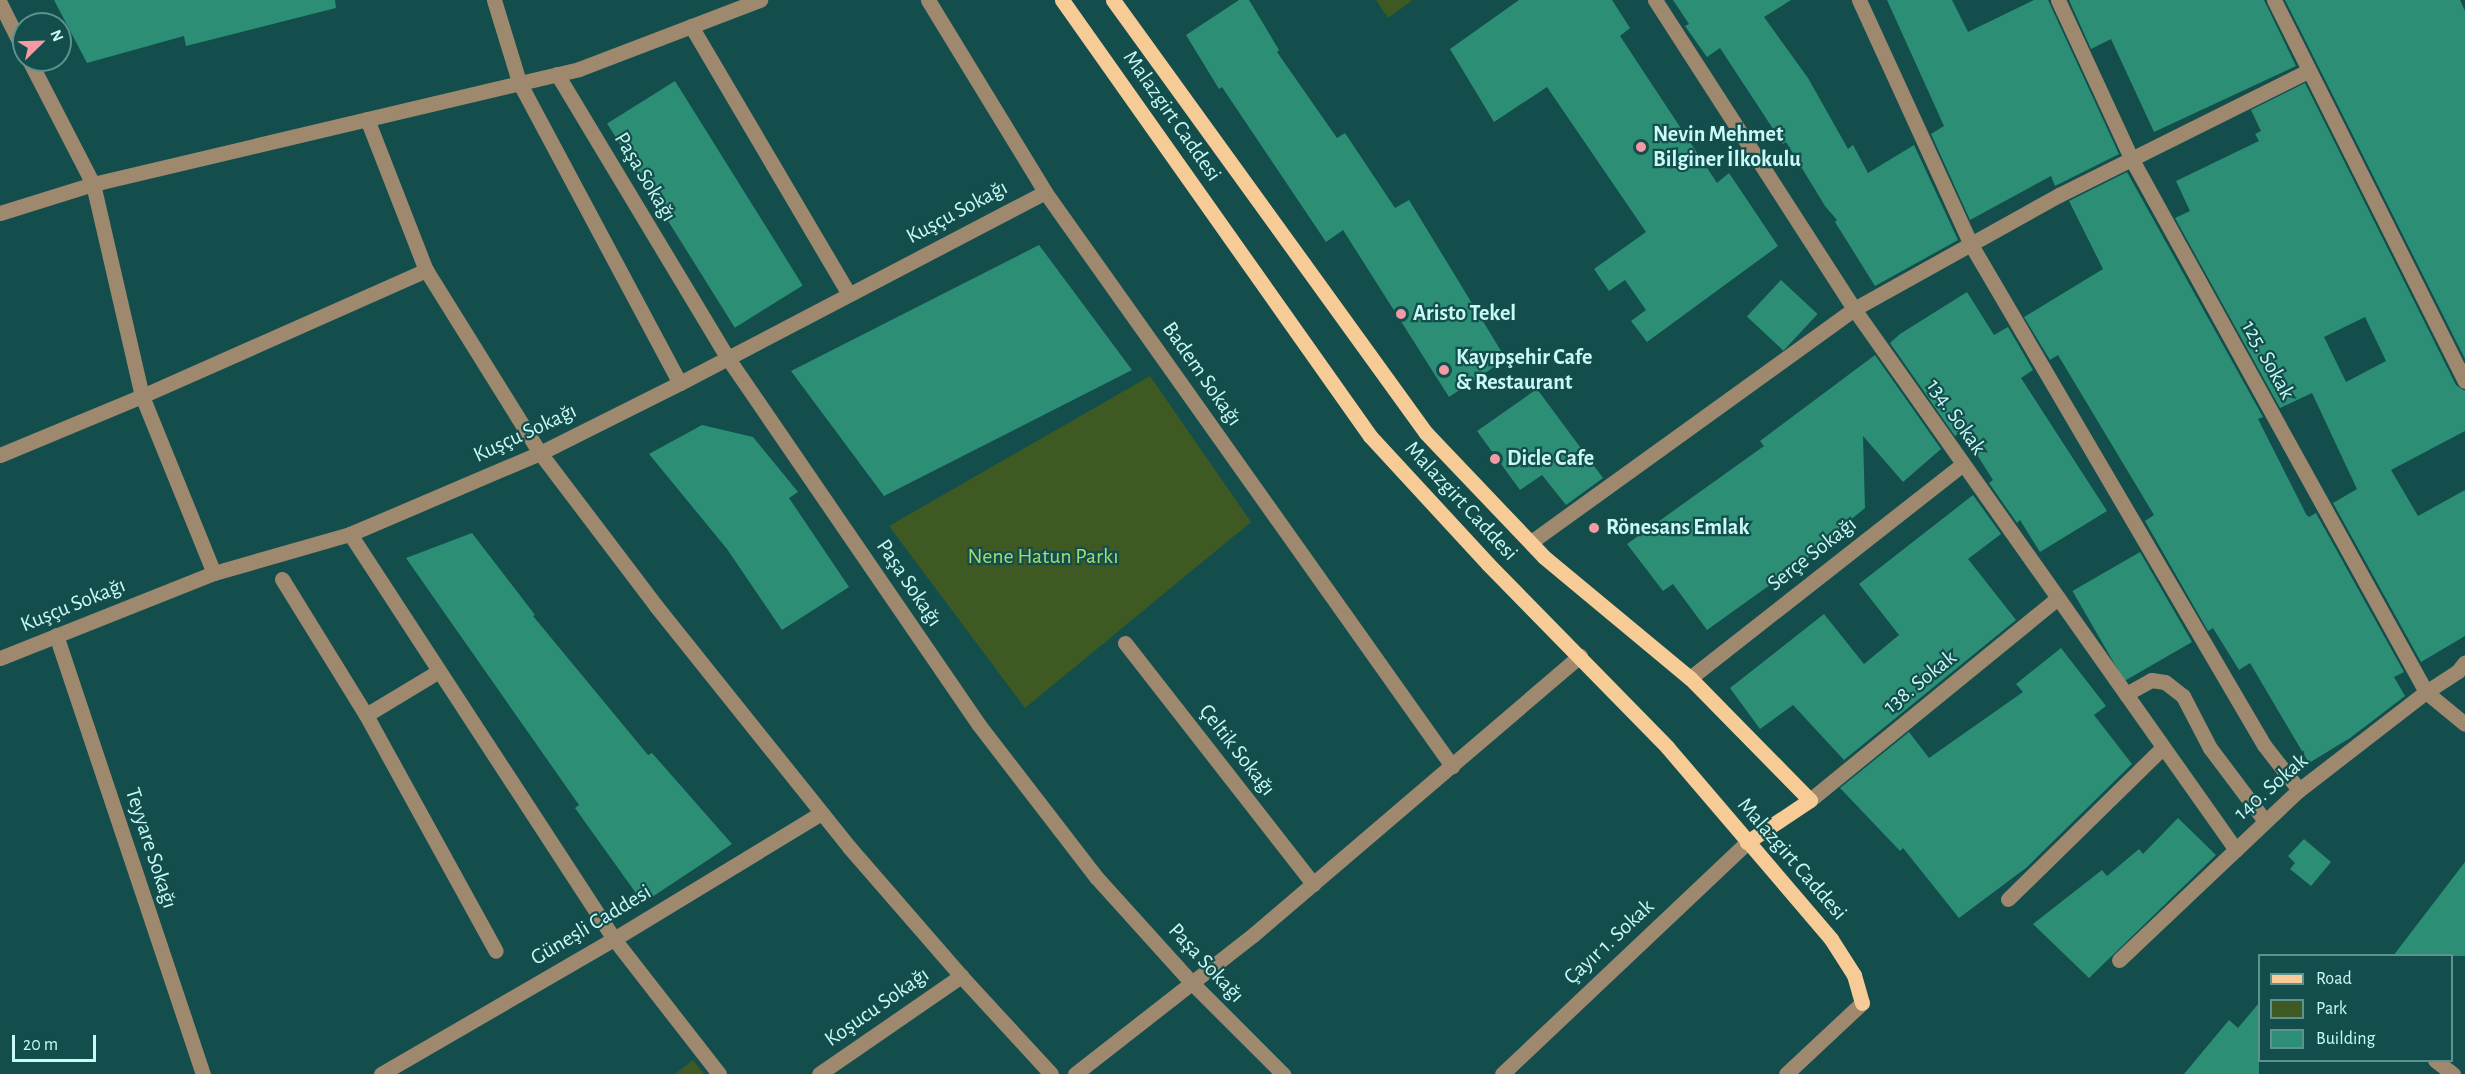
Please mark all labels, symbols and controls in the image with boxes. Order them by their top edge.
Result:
north arrow [12,12,72,72]
text: N [47,28,66,44]
street label: Malazgirt Caddesi [1117,45,1227,187]
place label: Nevin Mehmet Bilginer İlkokulu [1653,121,1801,172]
street label: Paşa Sokağı [608,128,682,226]
marker: Nevin Mehmet Bilginer İlkokulu [1634,140,1648,154]
street label: Kuşçu Sokağı [902,174,1012,250]
place label: Aristo Tekel [1413,301,1516,327]
marker: Aristo Tekel [1394,307,1408,321]
street label: 125. Sokak [2236,316,2300,404]
street label: Badem Sokağı [1156,317,1248,431]
place label: Kayıpşehir Cafe & Restaurant [1456,344,1592,396]
marker: Kayıpşehir Cafe & Restaurant [1437,363,1451,377]
street label: 134. Sokak [1920,374,1992,460]
street label: Kuşçu Sokağı [469,398,581,468]
street label: Malazgirt Caddesi [1399,436,1523,566]
place label: Dicle Cafe [1507,446,1594,472]
marker: Dicle Cafe [1488,452,1502,466]
street label: Serçe Sokağı [1762,511,1862,597]
place label: Rönesans Emlak [1606,515,1749,541]
marker: Rönesans Emlak [1587,521,1601,535]
street label: Paşa Sokağı [870,534,948,632]
park label: Nene Hatun Parkı [968,544,1118,570]
street label: Kuşçu Sokağı [17,572,129,638]
street label: 138. Sokak [1878,645,1962,719]
street label: Çeltik Sokağı [1193,699,1281,801]
street label: 140. Sokak [2229,748,2313,826]
street label: Teyyare Sokağı [119,784,183,912]
street label: Malazgirt Caddesi [1732,792,1852,926]
street label: Güneşli Caddesi [526,879,656,971]
street label: Çayır 1. Sokak [1558,894,1660,990]
street label: Paşa Sokağı [1162,918,1250,1008]
legend [2258,954,2453,1062]
street label: Koşucu Sokağı [820,961,934,1053]
text: Road [2316,970,2352,988]
text: Park [2316,1000,2347,1018]
scale bar [15,1023,99,1061]
text: Building [2316,1030,2375,1048]
text: 20 m [23,1036,58,1054]

